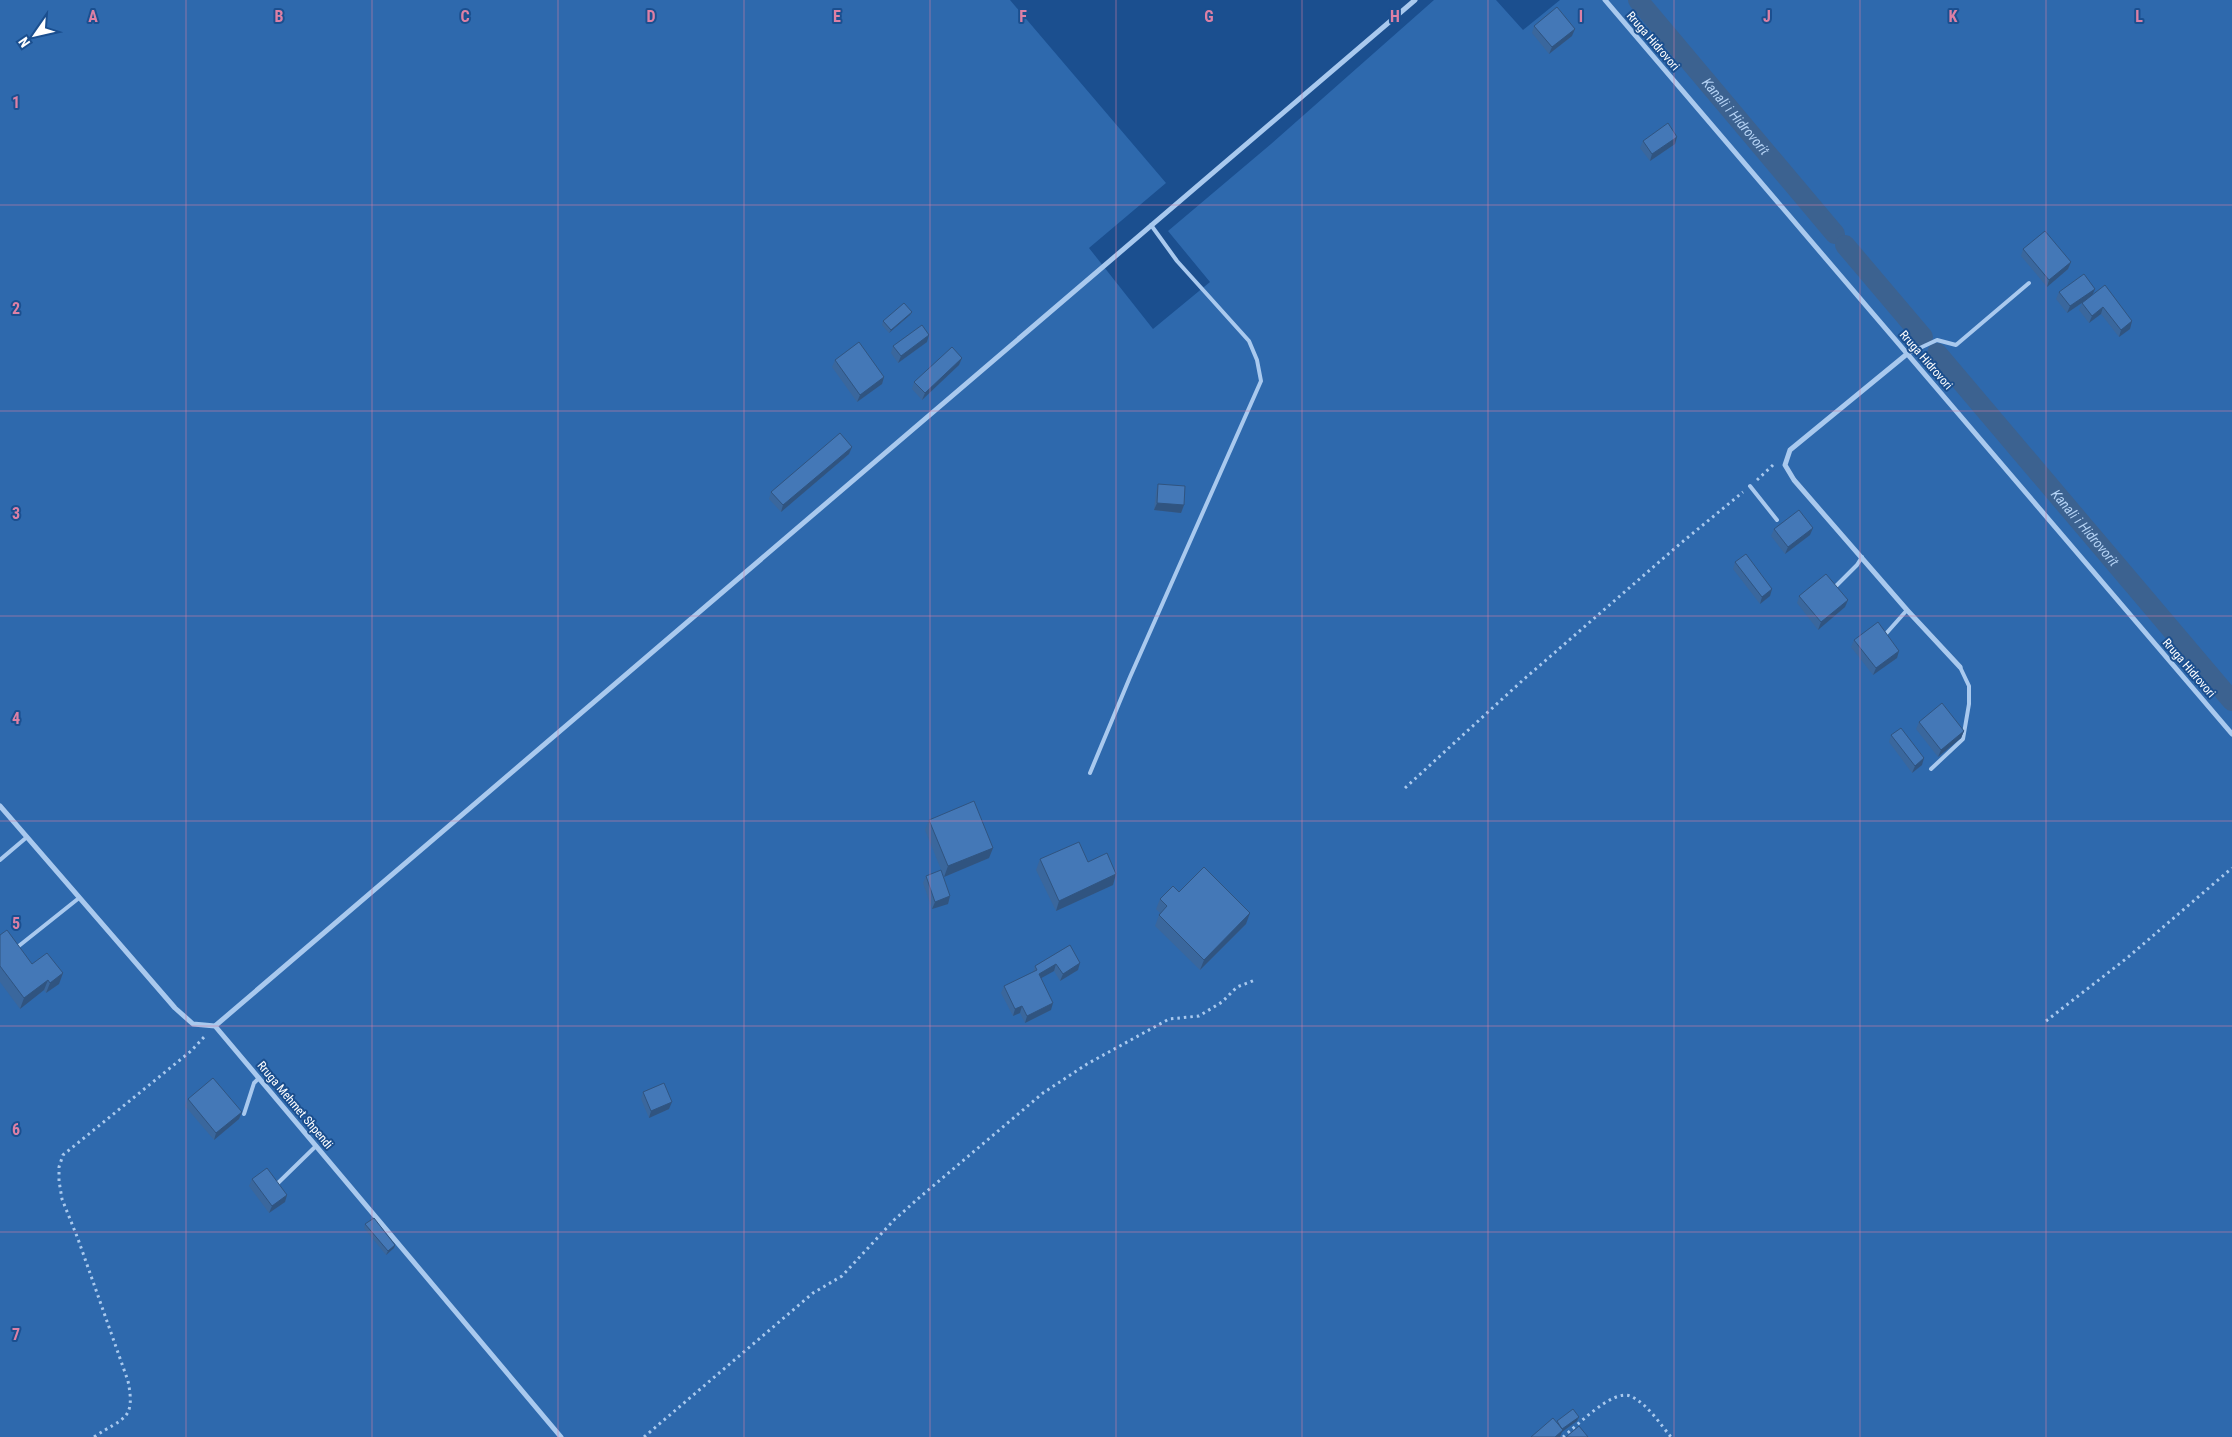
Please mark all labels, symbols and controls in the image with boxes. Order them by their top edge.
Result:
text: A [88,7,98,26]
text: B [275,7,284,26]
text: C [460,7,470,26]
text: D [646,7,656,26]
text: E [833,7,841,26]
text: F [1019,7,1027,26]
text: G [1204,7,1214,26]
text: H [1390,7,1400,26]
text: I [1579,7,1583,26]
text: J [1763,7,1771,26]
text: K [1949,7,1958,26]
text: L [2135,7,2143,26]
street label: Rruga Hidrovori [1624,9,1682,73]
north arrow [10,10,60,60]
text: N [15,34,33,50]
water label: Kanali i Hidrovorit [1699,75,1773,159]
text: 1 [12,93,20,112]
text: 2 [12,299,20,318]
street label: Rruga Hidrovori [1897,328,1955,392]
water label: Kanali i Hidrovorit [2048,486,2123,570]
text: 3 [12,504,20,523]
street label: Rruga Hidrovori [2160,636,2218,700]
text: 4 [12,709,20,728]
text: 5 [12,914,20,933]
street label: Rruga Mehmet Shpendi [254,1058,336,1152]
text: 6 [12,1120,20,1139]
text: 7 [12,1325,20,1344]

